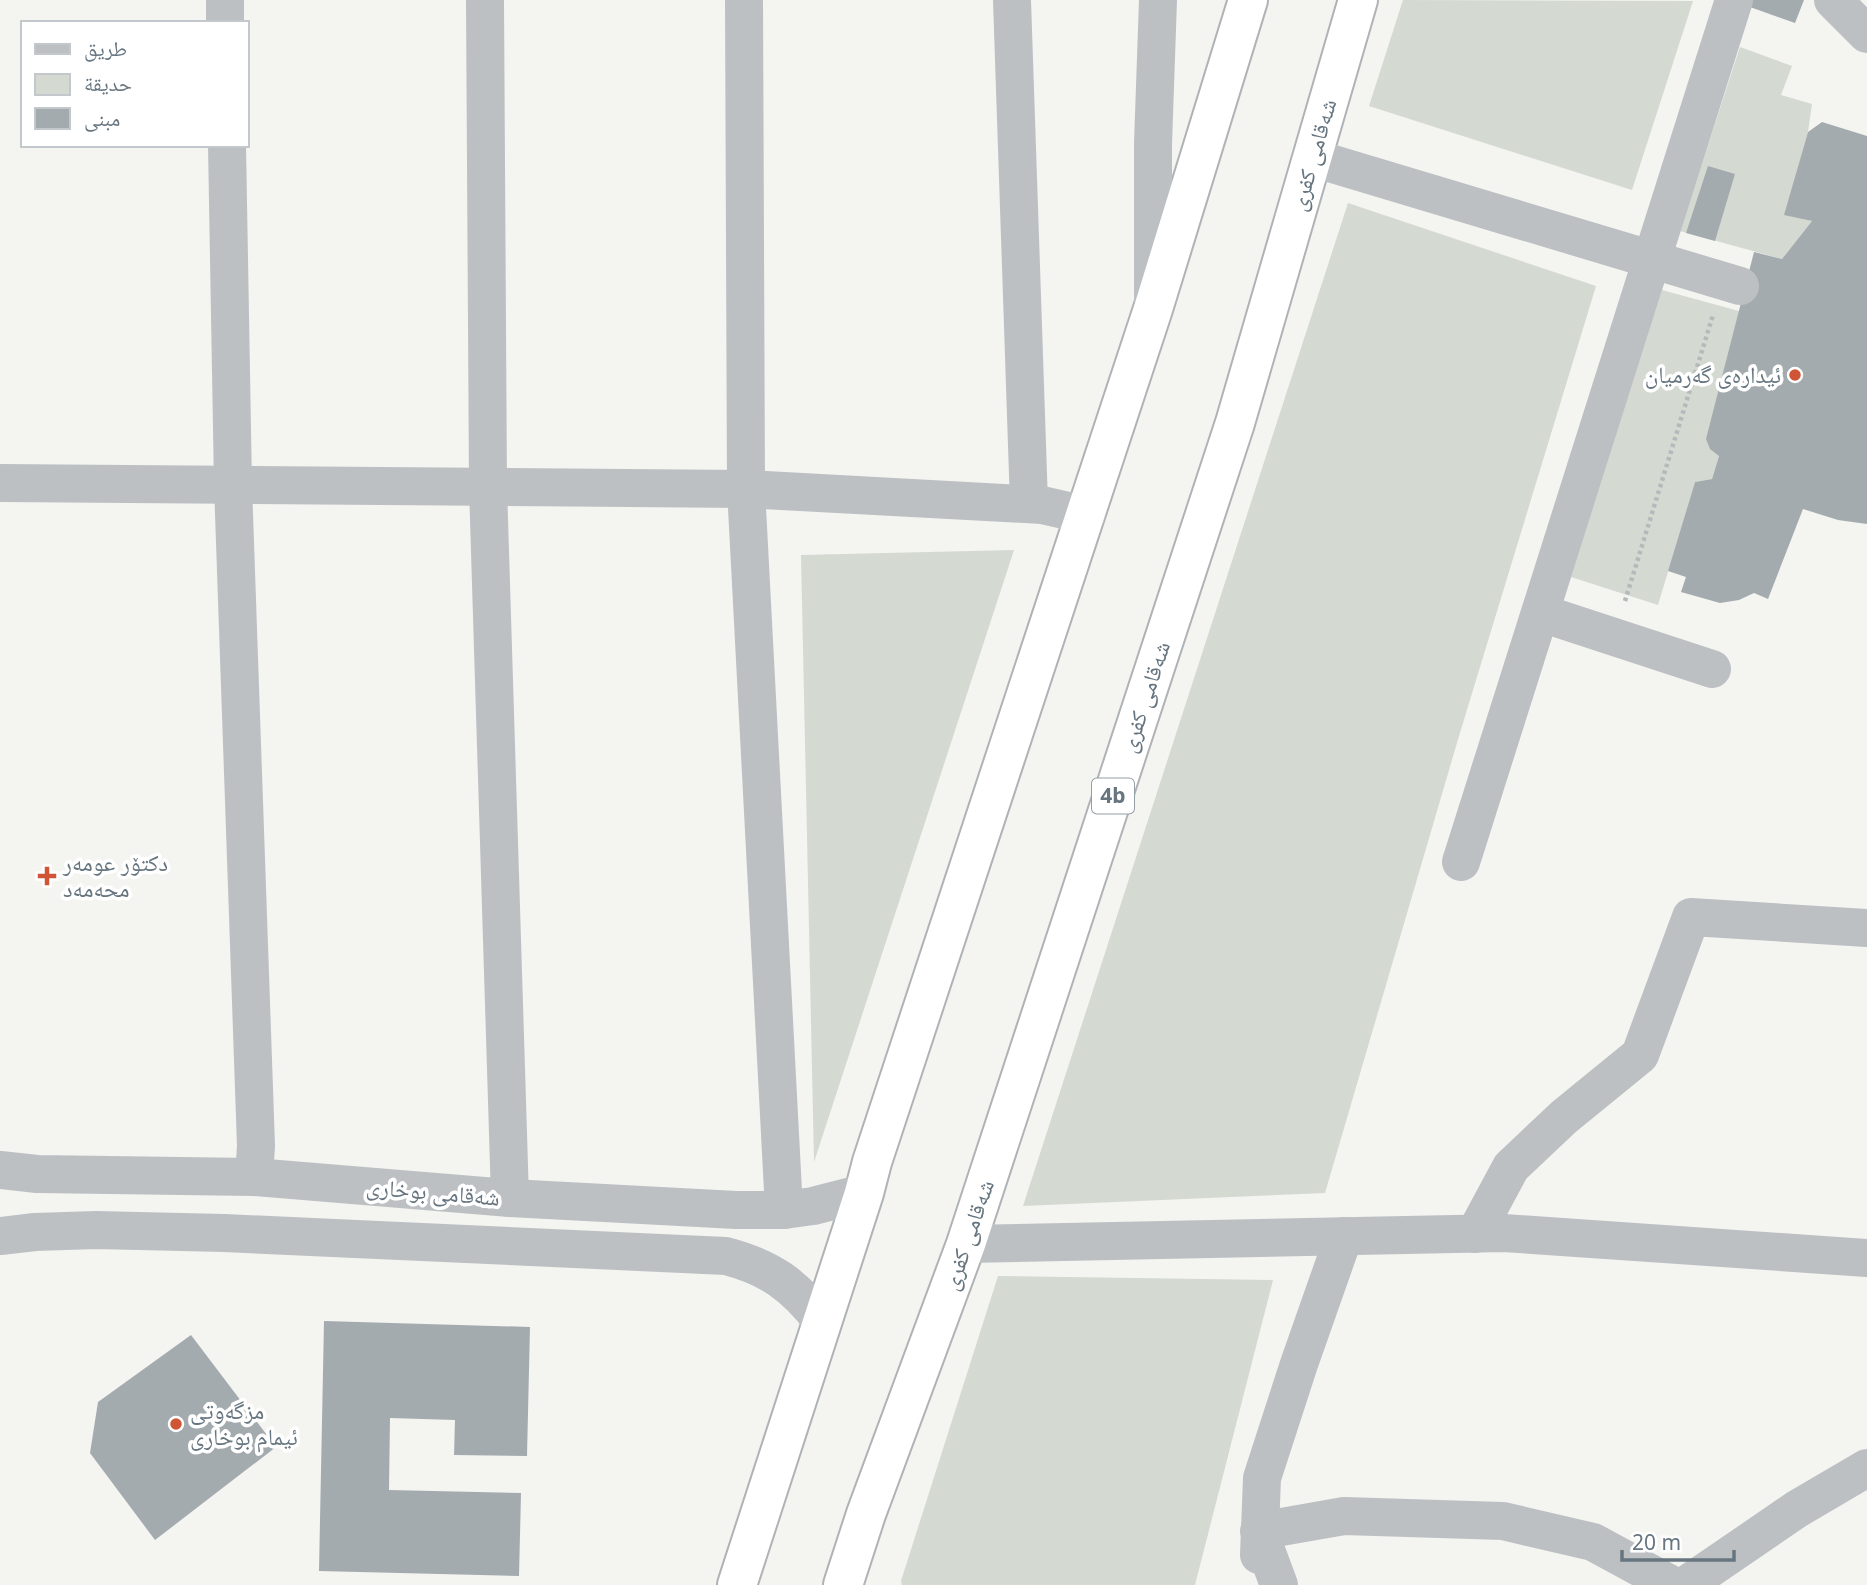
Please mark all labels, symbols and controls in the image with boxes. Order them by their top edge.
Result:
legend [21,21,248,147]
text: طريق [84,34,127,62]
text: حديقة [84,69,132,97]
street label: شەقامی کفری [1281,95,1343,215]
text: مبنى [84,104,120,132]
place label: ئیدارەی گەرمیان [1645,358,1781,390]
marker: ئیدارەی گەرمیان [1787,367,1803,383]
street label: شەقامی کفری [1111,637,1177,756]
road number: 4b [1092,778,1134,814]
place label: دکتۆر عومەر محەمەد [62,846,168,904]
marker: دکتۆر عومەر محەمەد [37,866,57,886]
street label: شەقامی بوخاری [365,1169,501,1213]
street label: شەقامی کفری [933,1175,1001,1294]
place label: مزگەوتی ئیمام بوخاری [190,1394,298,1453]
marker: مزگەوتی ئیمام بوخاری [168,1416,184,1432]
scale bar [1622,1518,1734,1562]
text: 20 m [1632,1528,1681,1556]

